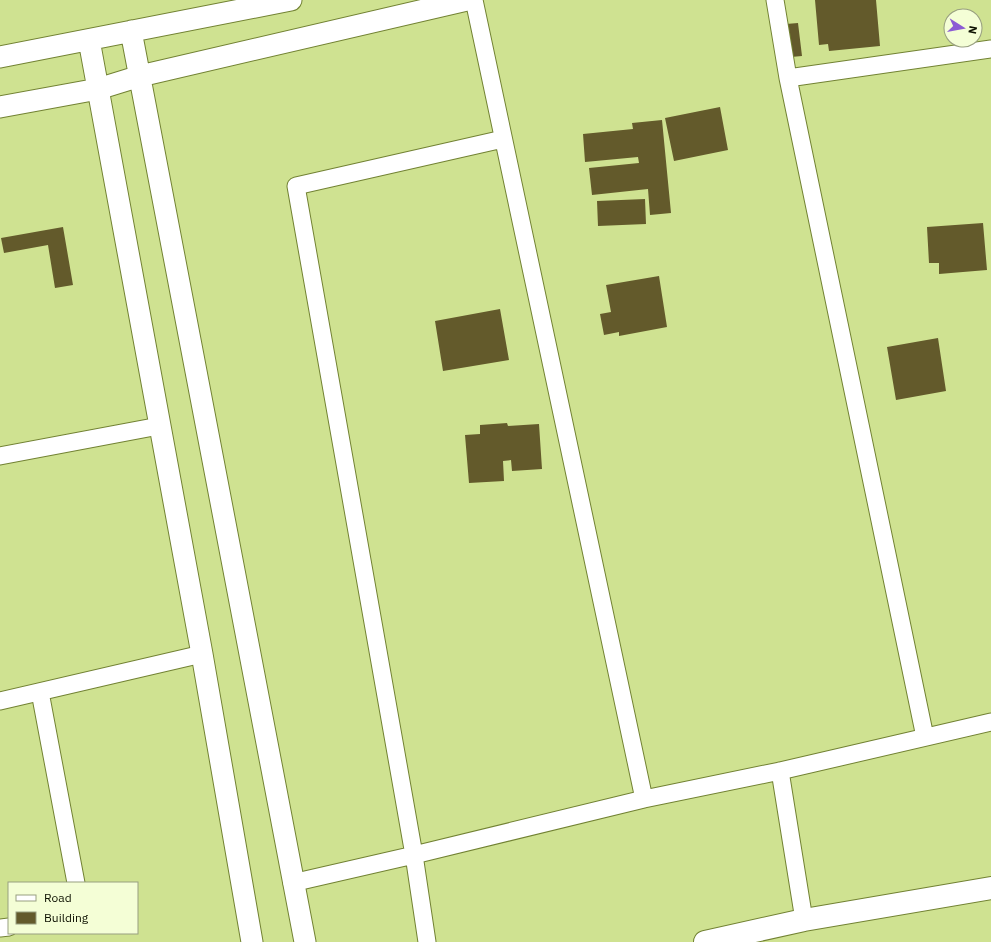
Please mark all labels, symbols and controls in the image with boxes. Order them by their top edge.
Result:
north arrow [943,8,983,48]
text: N [965,25,980,35]
legend [8,882,138,934]
text: Road [44,890,72,905]
text: Building [44,910,89,925]

